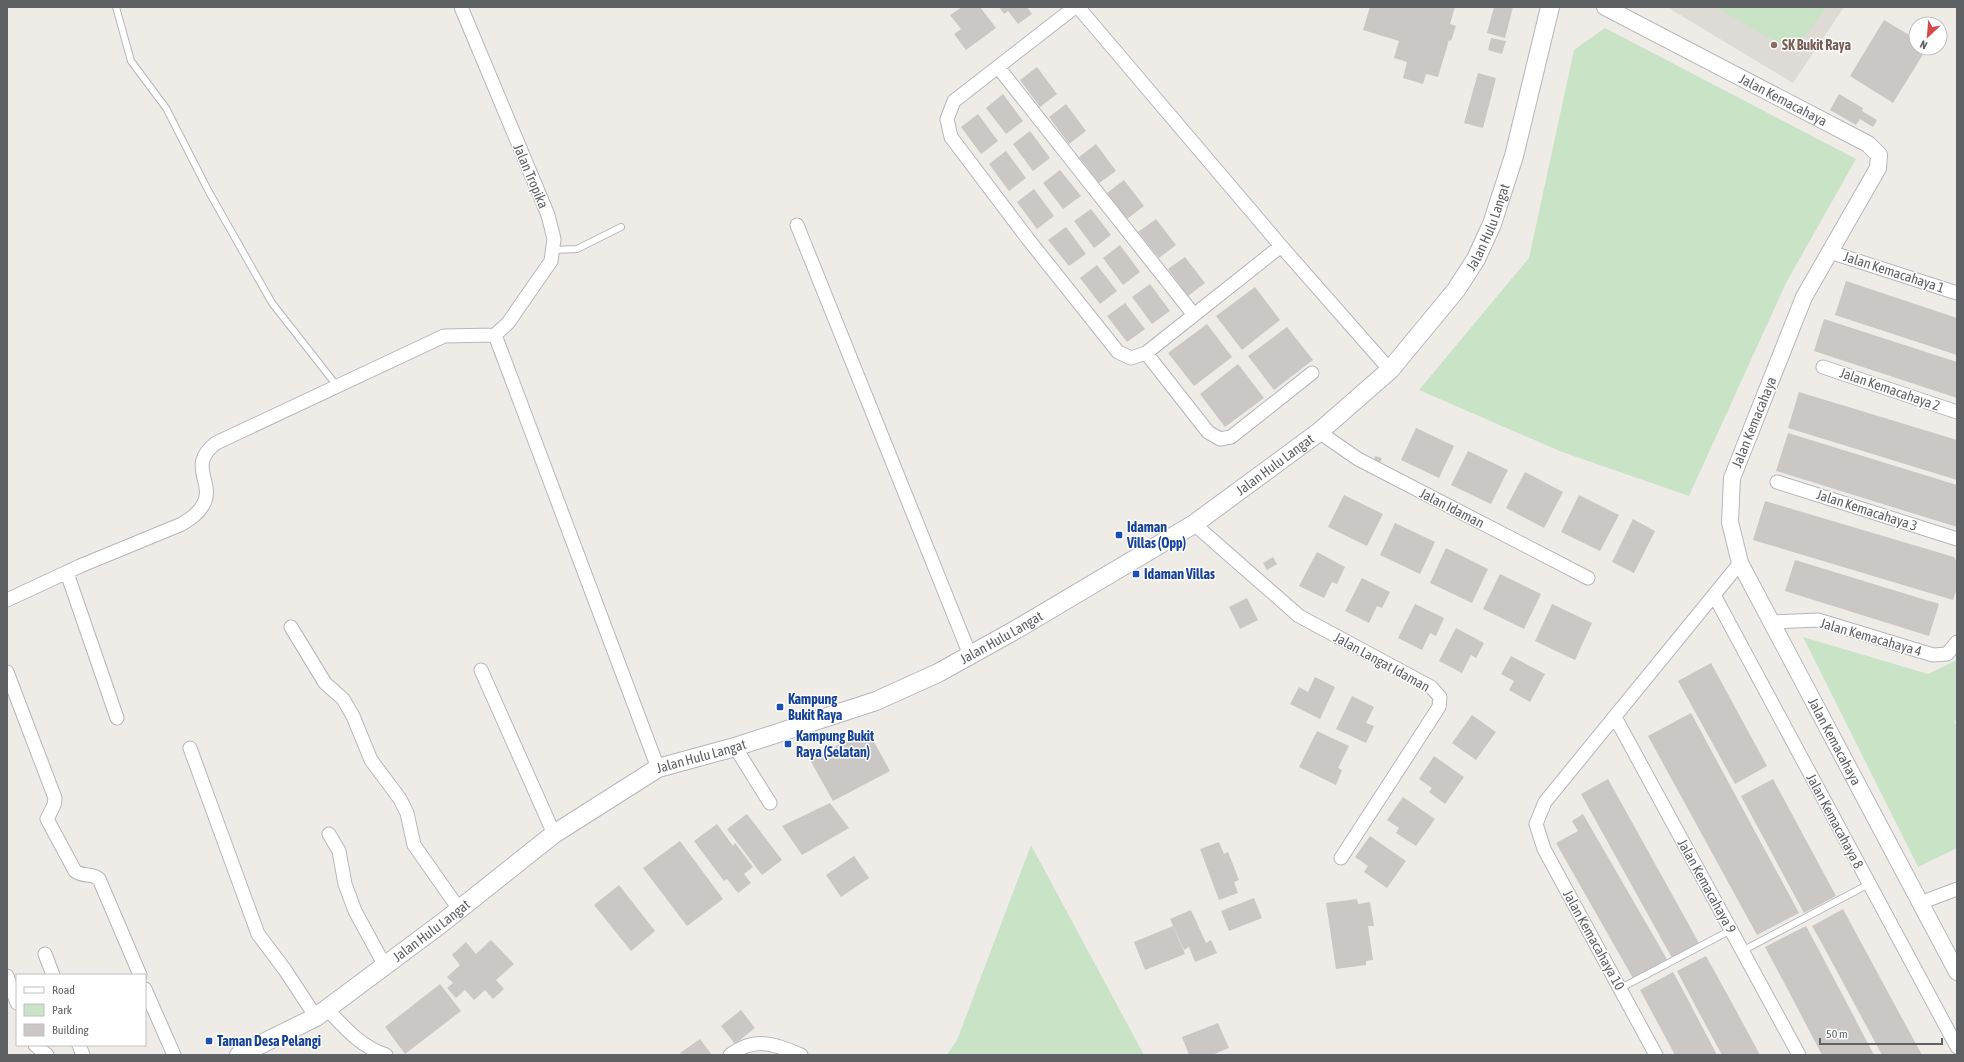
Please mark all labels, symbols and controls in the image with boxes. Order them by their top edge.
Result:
north arrow [1908,16,1948,56]
place label: SK Bukit Raya [1782,37,1851,53]
text: N [1918,38,1929,52]
marker: SK Bukit Raya [1769,40,1779,50]
street label: Jalan Kemacahaya [1737,70,1830,129]
street label: Jalan Tropika [510,141,552,211]
street label: Jalan Hulu Langat [1463,182,1513,273]
street label: Jalan Kemacahaya 1 [1842,248,1946,296]
street label: Jalan Kemacahaya 2 [1838,364,1942,414]
street label: Jalan Kemacahaya [1728,374,1780,470]
street label: Jalan Hulu Langat [1233,431,1317,498]
street label: Jalan Idaman [1417,485,1487,531]
street label: Jalan Kemacahaya 3 [1815,486,1919,534]
place label: Idaman Villas (Opp) [1126,519,1186,551]
marker: Idaman Villas (Opp) [1114,530,1124,540]
place label: Idaman Villas [1144,566,1215,582]
marker: Idaman Villas [1131,569,1141,579]
street label: Jalan Hulu Langat [957,608,1045,667]
street label: Jalan Kemacahaya 4 [1818,615,1924,659]
street label: Jalan Langat Idaman [1331,629,1433,695]
place label: Kampung Bukit Raya [788,691,843,723]
street label: Jalan Kemacahaya [1805,695,1864,788]
marker: Kampung Bukit Raya [775,702,785,712]
place label: Kampung Bukit Raya (Selatan) [796,728,874,760]
street label: Jalan Hulu Langat [654,736,748,776]
marker: Kampung Bukit Raya (Selatan) [783,739,793,749]
street label: Jalan Kemacahaya 8 [1803,771,1867,872]
street label: Jalan Kemacahaya 9 [1675,836,1739,936]
street label: Jalan Kemacahaya 10 [1560,887,1628,993]
street label: Jalan Hulu Langat [390,896,473,965]
legend [16,974,146,1046]
text: Road [52,983,75,997]
text: Park [52,1003,73,1017]
scale bar [1820,1020,1942,1046]
text: Building [52,1023,90,1037]
text: 50 m [1826,1027,1848,1041]
place label: Taman Desa Pelangi [217,1033,321,1049]
marker: Taman Desa Pelangi [204,1036,214,1046]

